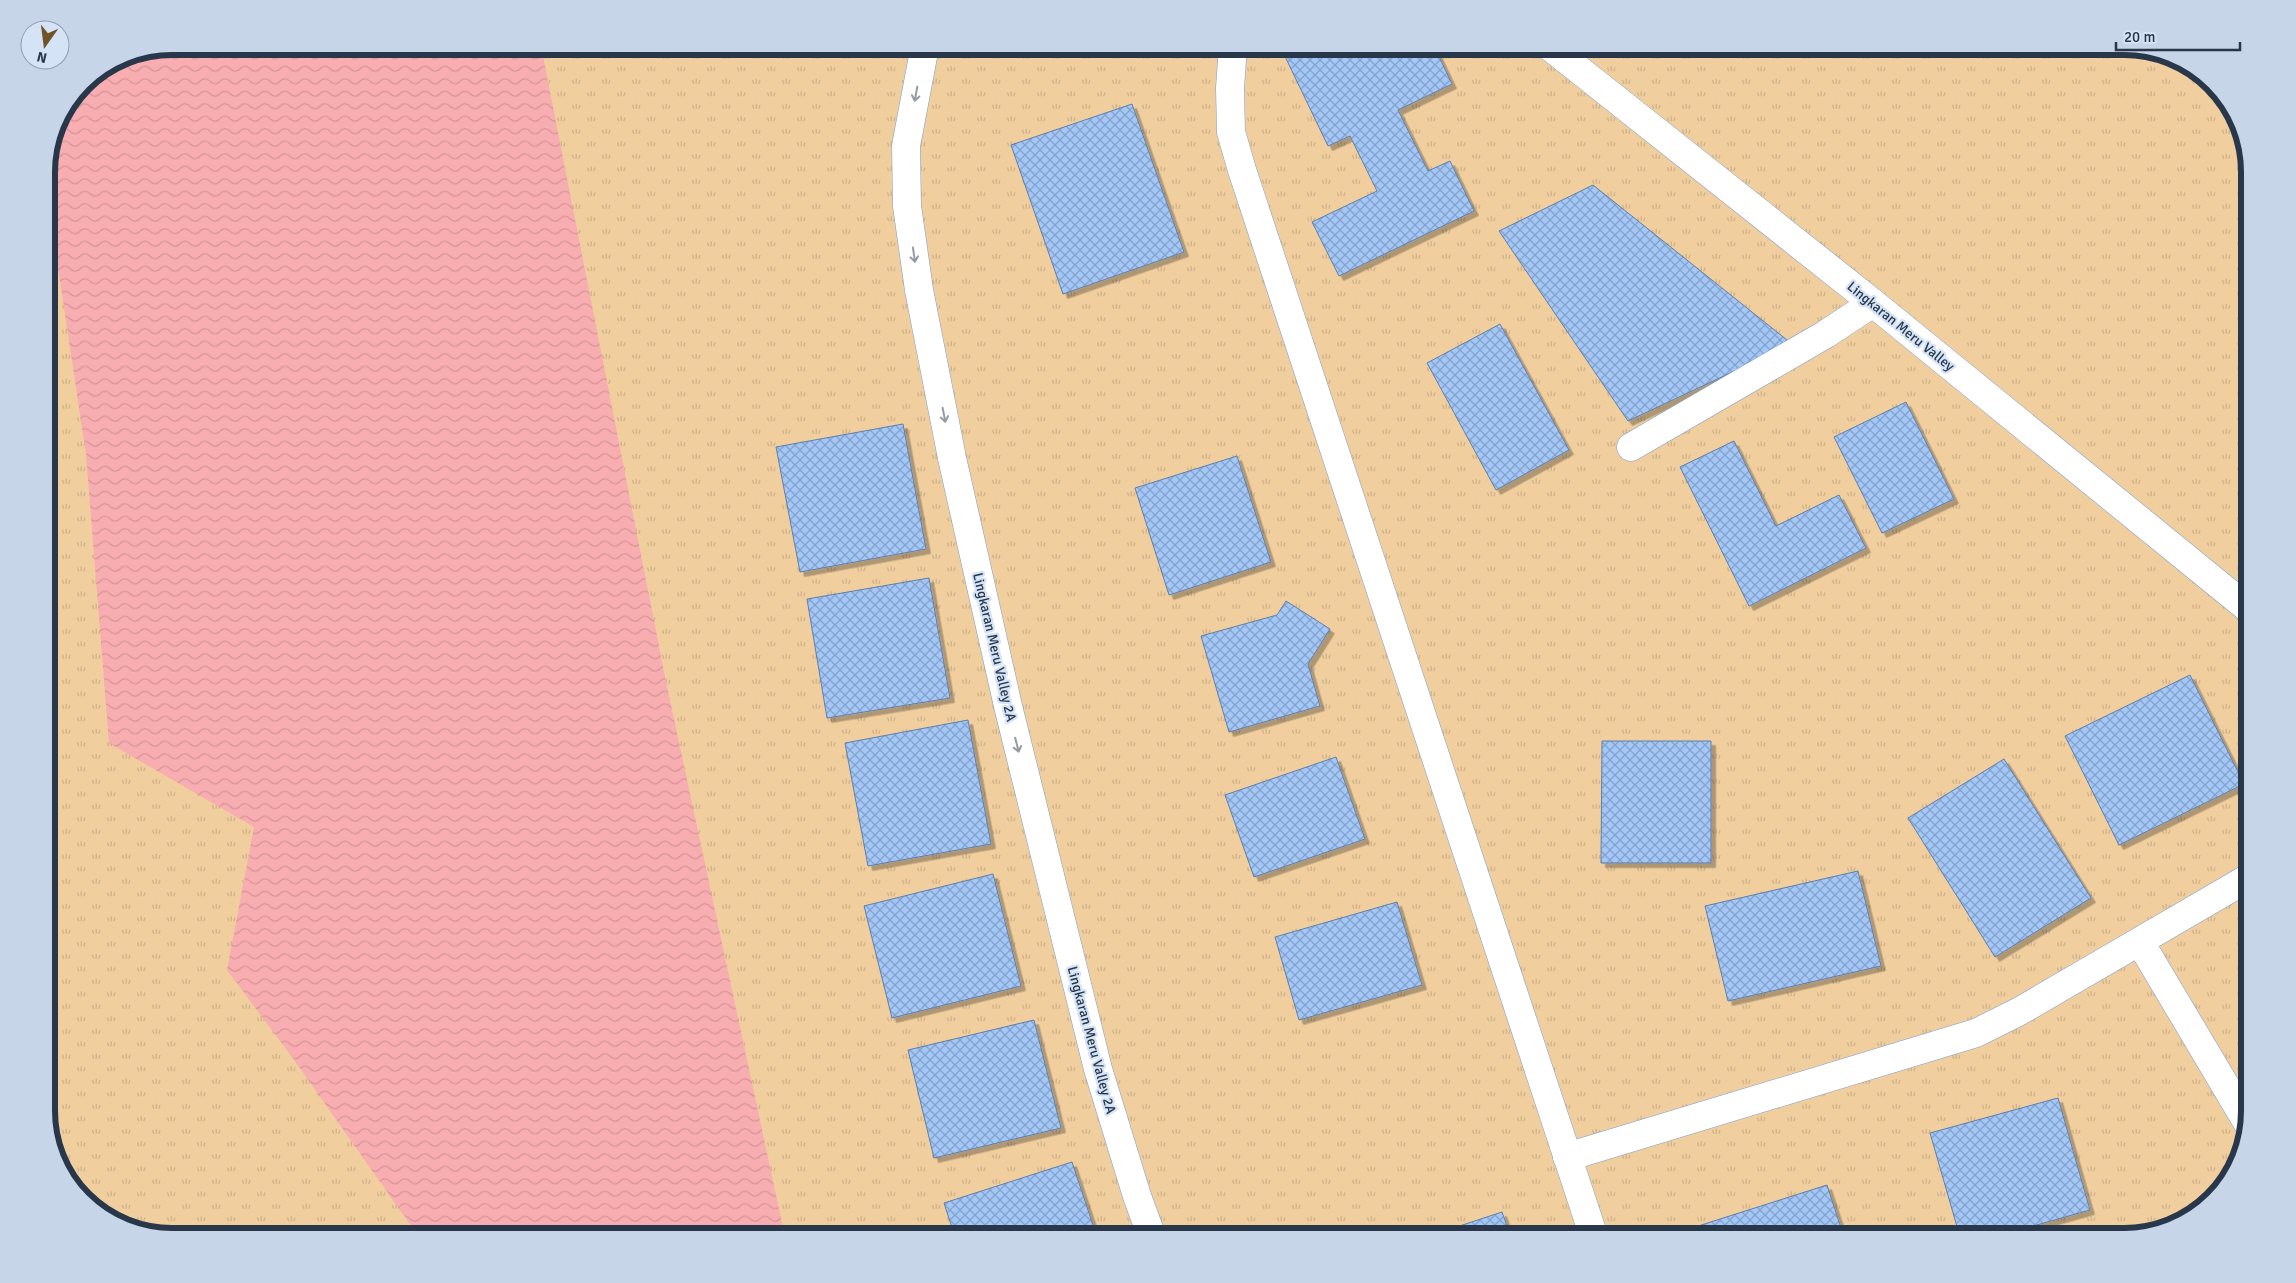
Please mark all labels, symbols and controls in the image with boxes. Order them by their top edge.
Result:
north arrow [20,20,70,70]
scale bar [2116,20,2240,52]
text: 20 m [2124,28,2155,46]
text: N [35,48,49,67]
one-way arrow [911,86,920,102]
one-way arrow [910,247,920,263]
street label: Lingkaran Meru Valley [1844,278,1958,375]
one-way arrow [940,407,949,423]
street label: Lingkaran Meru Valley 2A [969,571,1020,724]
one-way arrow [1013,736,1022,752]
street label: Lingkaran Meru Valley 2A [1064,964,1120,1116]

